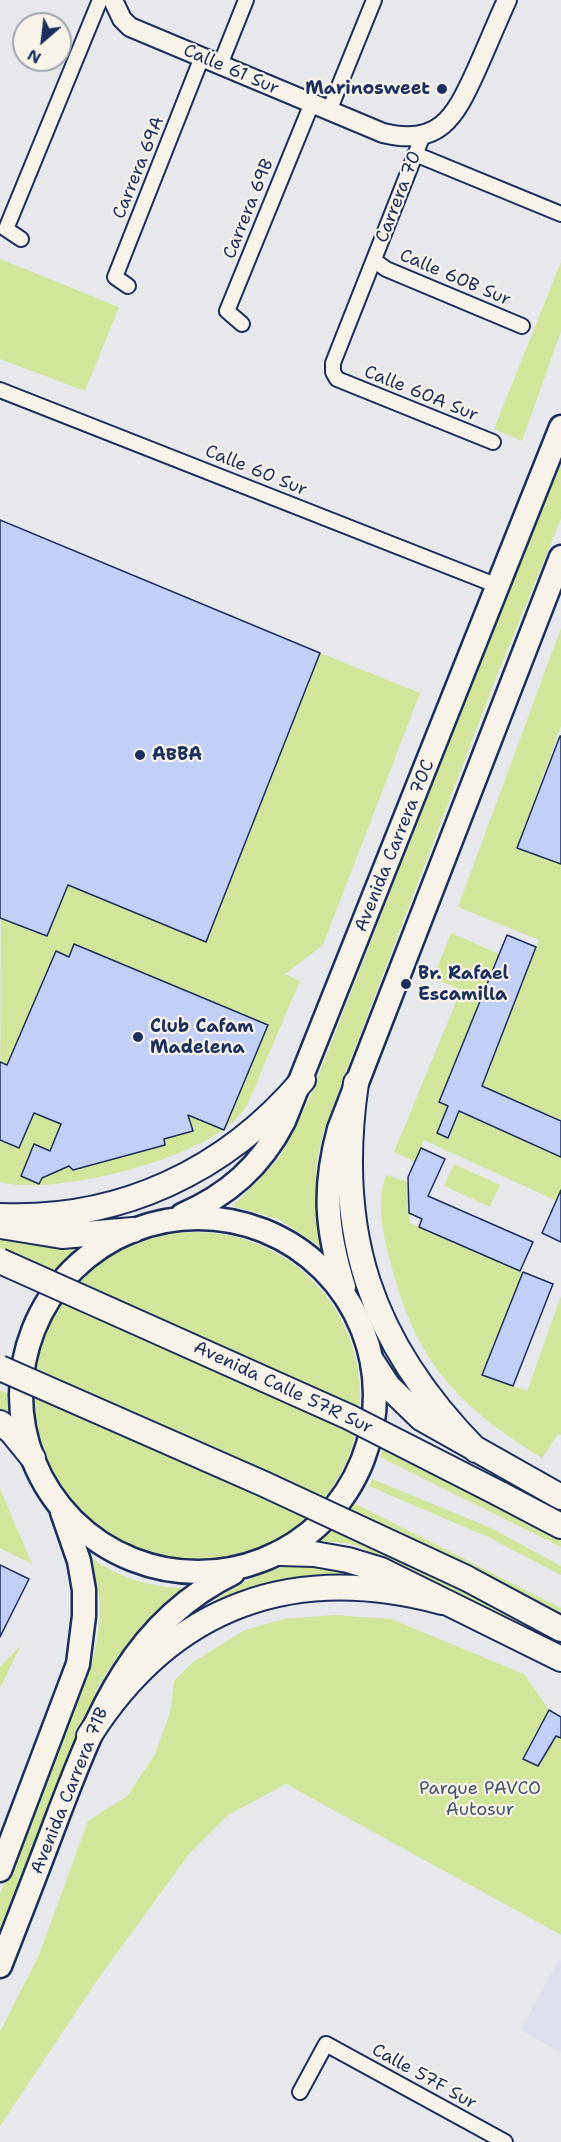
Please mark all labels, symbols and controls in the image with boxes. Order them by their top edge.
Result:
north arrow [12,12,72,72]
street label: Calle 61 Sur [180,40,282,100]
text: N [24,44,45,69]
place label: Marinosweet [305,78,430,100]
marker: Marinosweet [435,82,449,96]
street label: Carrera 69A [109,114,169,222]
street label: Carrera 70 [372,148,426,246]
street label: Carrera 69B [219,156,279,262]
street label: Calle 60B Sur [396,245,514,311]
street label: Calle 60A Sur [361,361,481,427]
street label: Calle 60 Sur [202,441,310,501]
place label: ABBA [152,744,202,766]
marker: ABBA [133,748,147,762]
street label: Avenida Carrera 70C [351,757,439,935]
place label: Br. Rafael Escamilla [418,963,509,1006]
marker: Br. Rafael Escamilla [399,977,413,991]
place label: Club Cafam Madelena [150,1016,254,1058]
marker: Club Cafam Madelena [131,1030,145,1044]
street label: Avenida Calle 57R Sur [190,1337,376,1439]
street label: Avenida Carrera 71B [27,1704,113,1878]
park label: Parque PAVCO Autosur [419,1778,541,1820]
street label: Calle 57F Sur [368,2039,480,2115]

